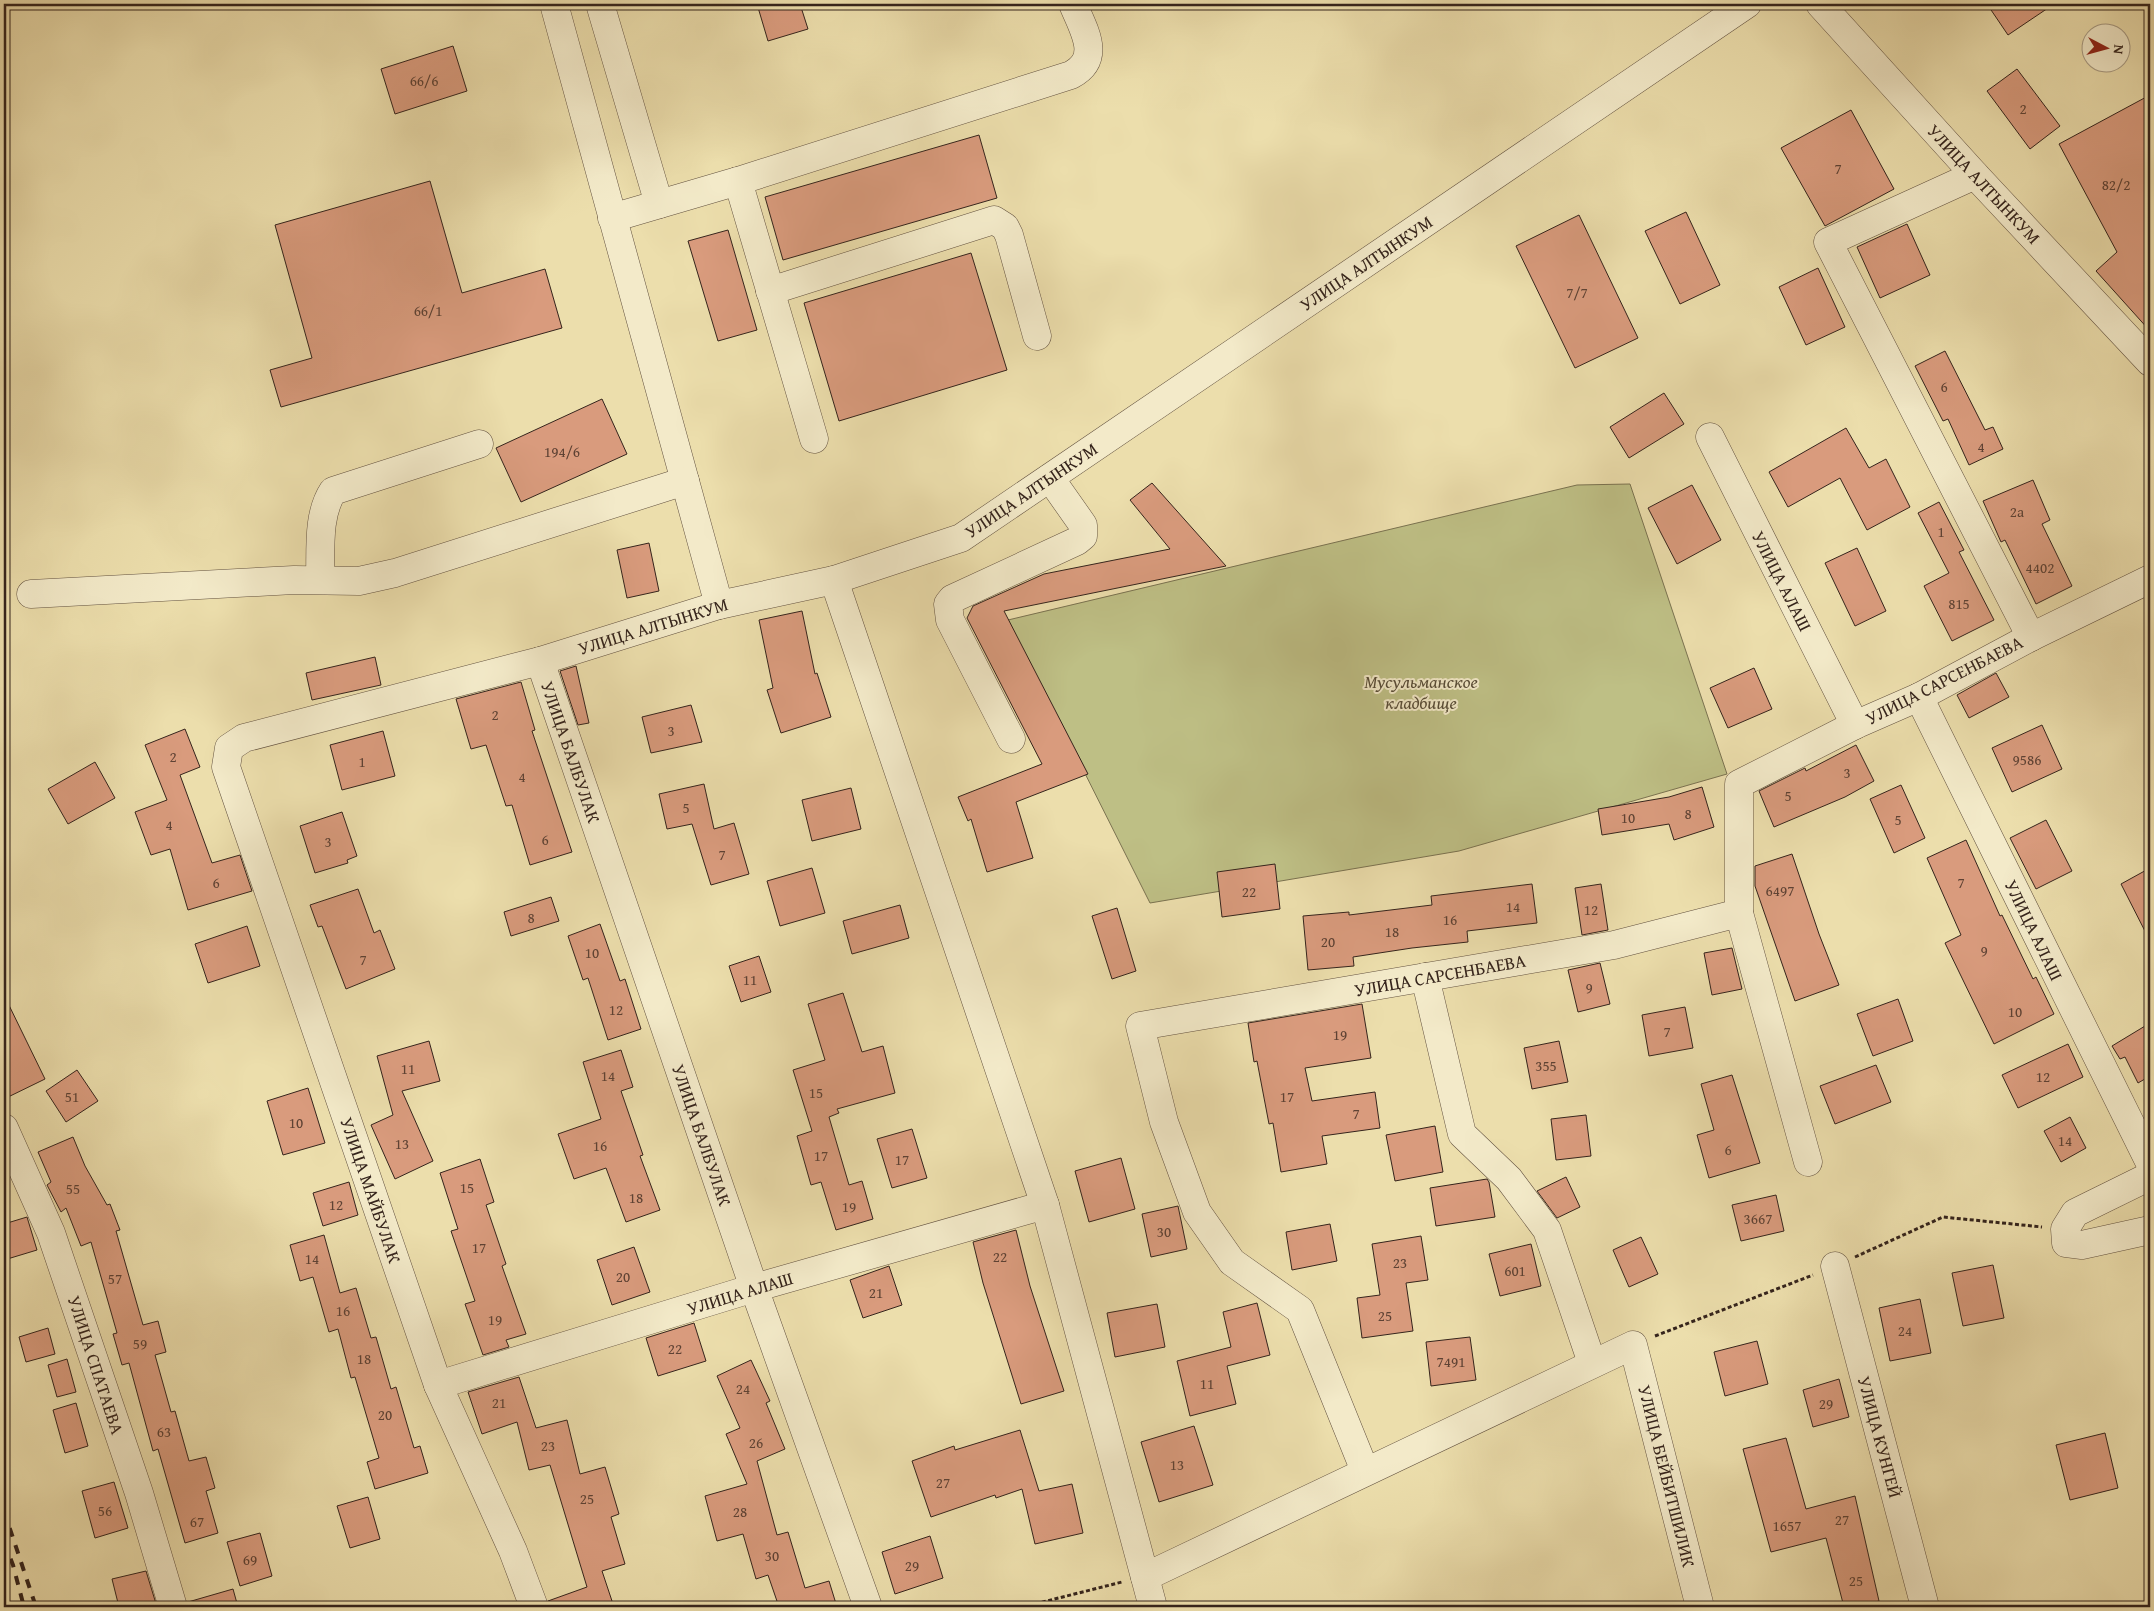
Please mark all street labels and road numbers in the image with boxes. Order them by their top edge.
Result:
street label: УЛИЦА АЛТЫНКУМ [1921,118,2047,250]
street label: УЛИЦА АЛТЫНКУМ [1294,208,1438,318]
street label: УЛИЦА АЛТЫНКУМ [959,435,1103,545]
street label: УЛИЦА АЛАШ [1745,526,1819,636]
street label: УЛИЦА АЛТЫНКУМ [575,590,731,662]
street label: УЛИЦА САРСЕНБАЕВА [1861,629,2028,731]
street label: УЛИЦА БАЛБУЛАК [534,678,608,826]
street label: УЛИЦА АЛАШ [1998,875,2070,985]
street label: УЛИЦА САРСЕНБАЕВА [1352,947,1528,1003]
street label: УЛИЦА БАЛБУЛАК [665,1061,739,1209]
street label: УЛИЦА МАЙБУЛАК [333,1113,409,1267]
street label: УЛИЦА АЛАШ [684,1264,796,1322]
street label: УЛИЦА СПАТАЕВА [61,1292,131,1438]
street label: УЛИЦА КУНГЕЙ [1851,1373,1909,1501]
street label: УЛИЦА БЕЙБИТШИЛИК [1631,1382,1703,1570]

